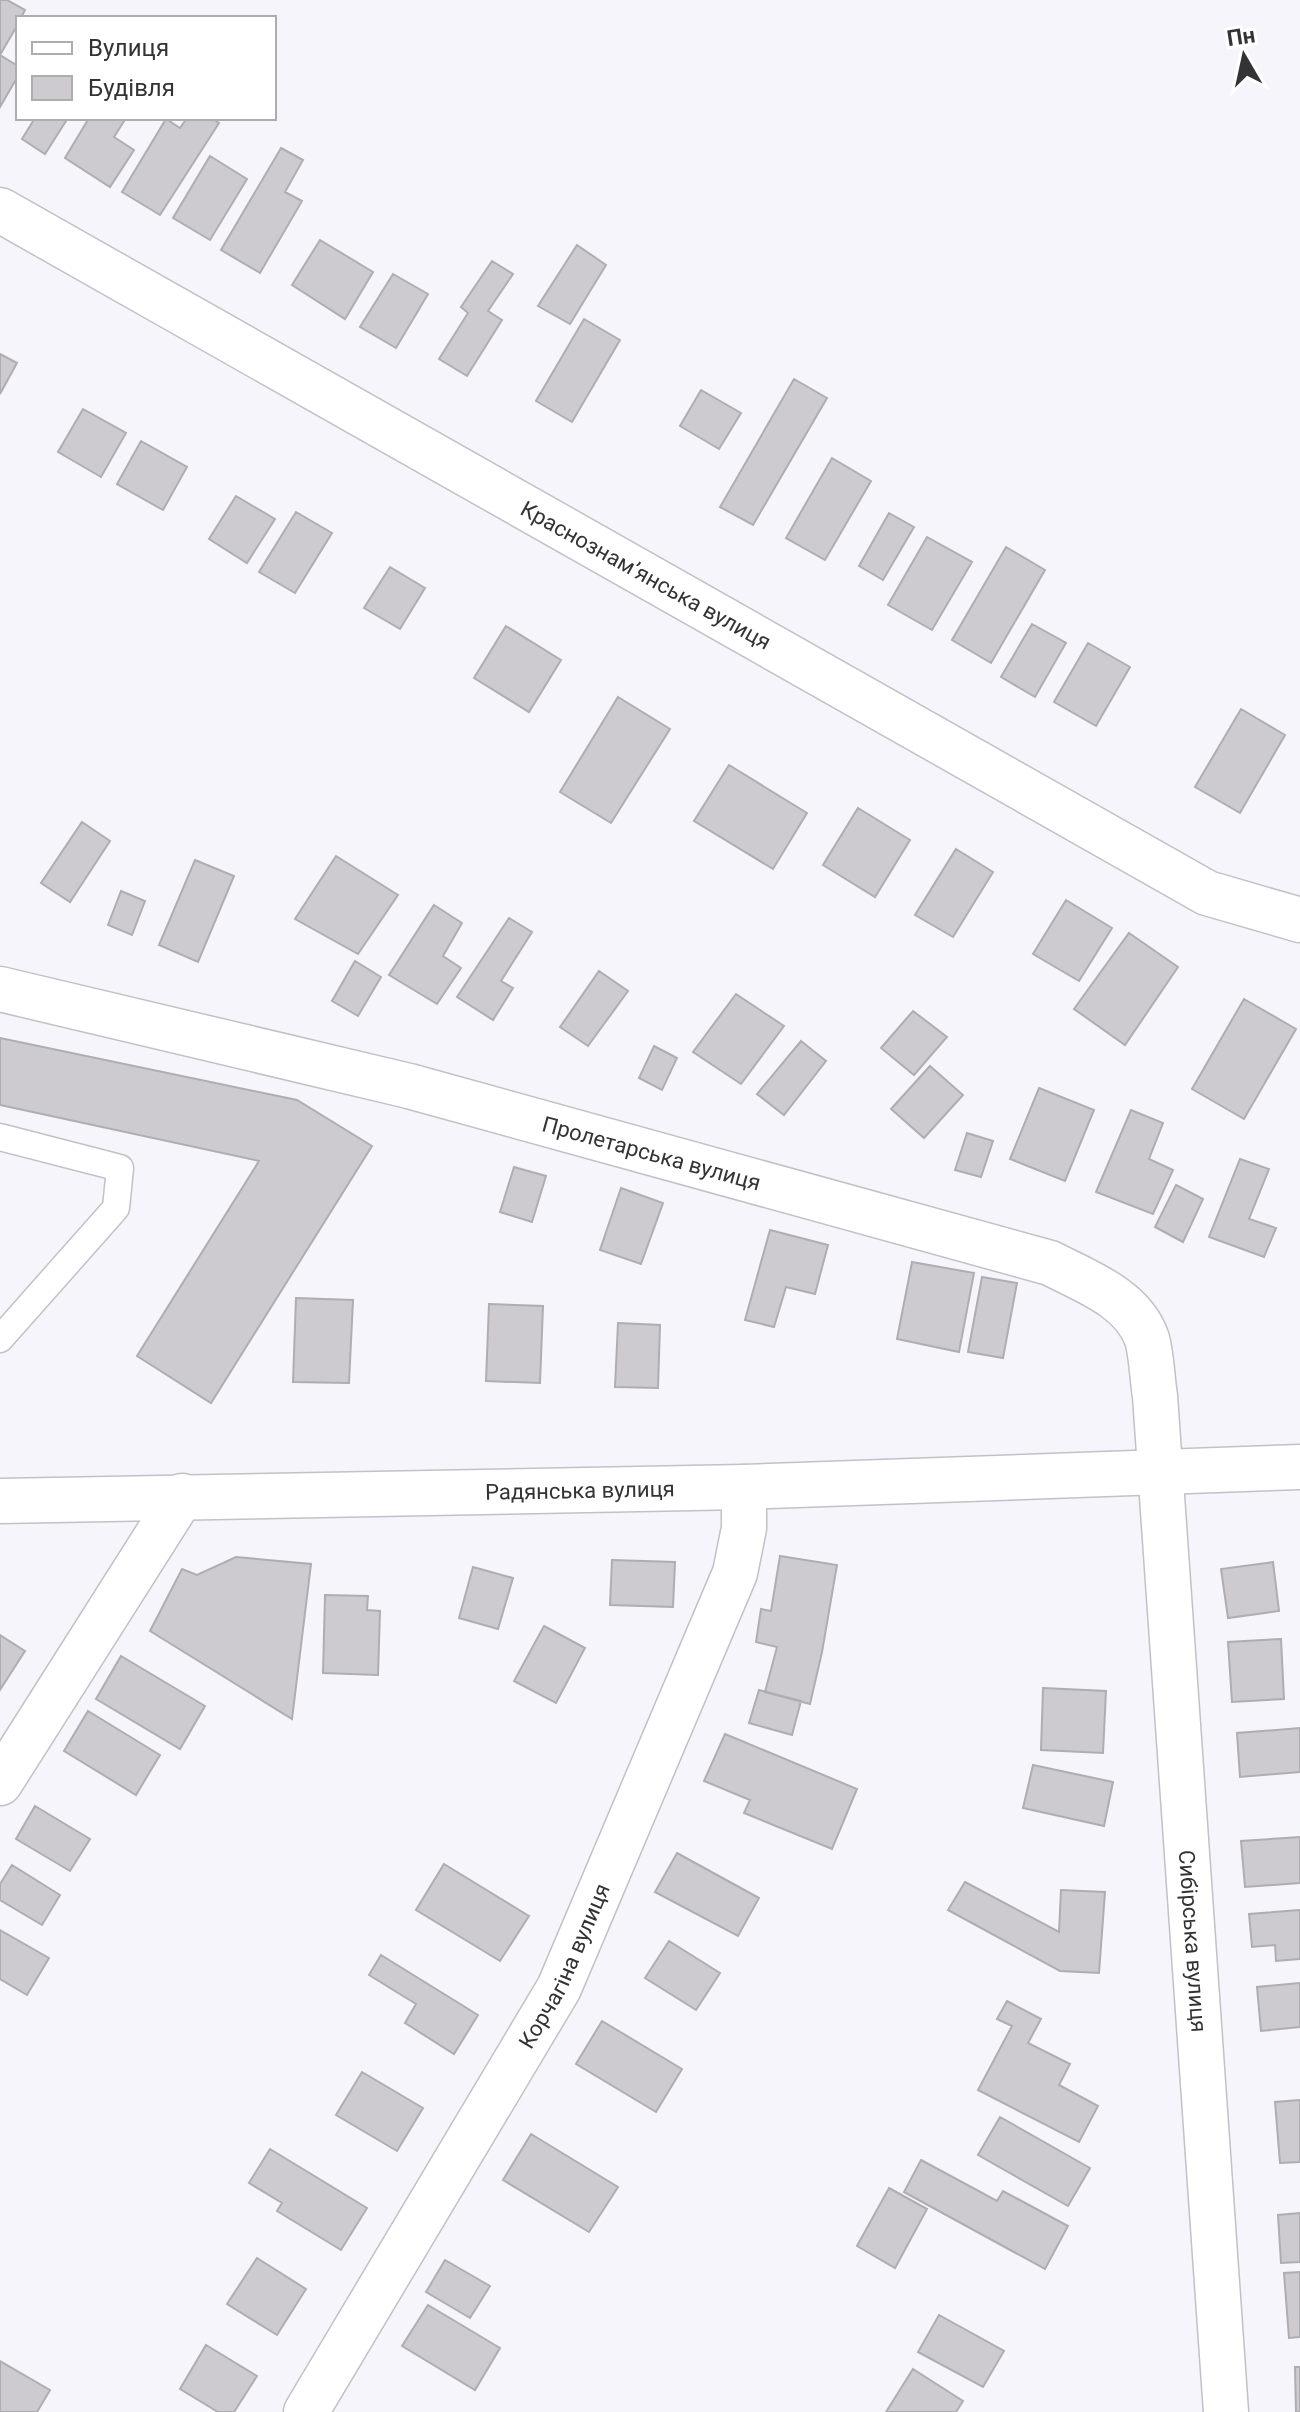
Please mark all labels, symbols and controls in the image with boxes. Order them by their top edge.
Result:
legend [16,16,276,120]
north arrow [1204,16,1284,96]
text: Пн [1225,22,1257,51]
text: Вулиця [88,34,169,62]
text: Будівля [88,74,175,102]
street label: Краснознамʼянська вулиця [516,496,775,655]
street label: Пролетарська вулиця [539,1111,763,1196]
street label: Радянська вулиця [485,1476,675,1505]
street label: Сибірська вулиця [1174,1849,1211,2033]
street label: Корчагіна вулиця [514,1880,615,2053]

